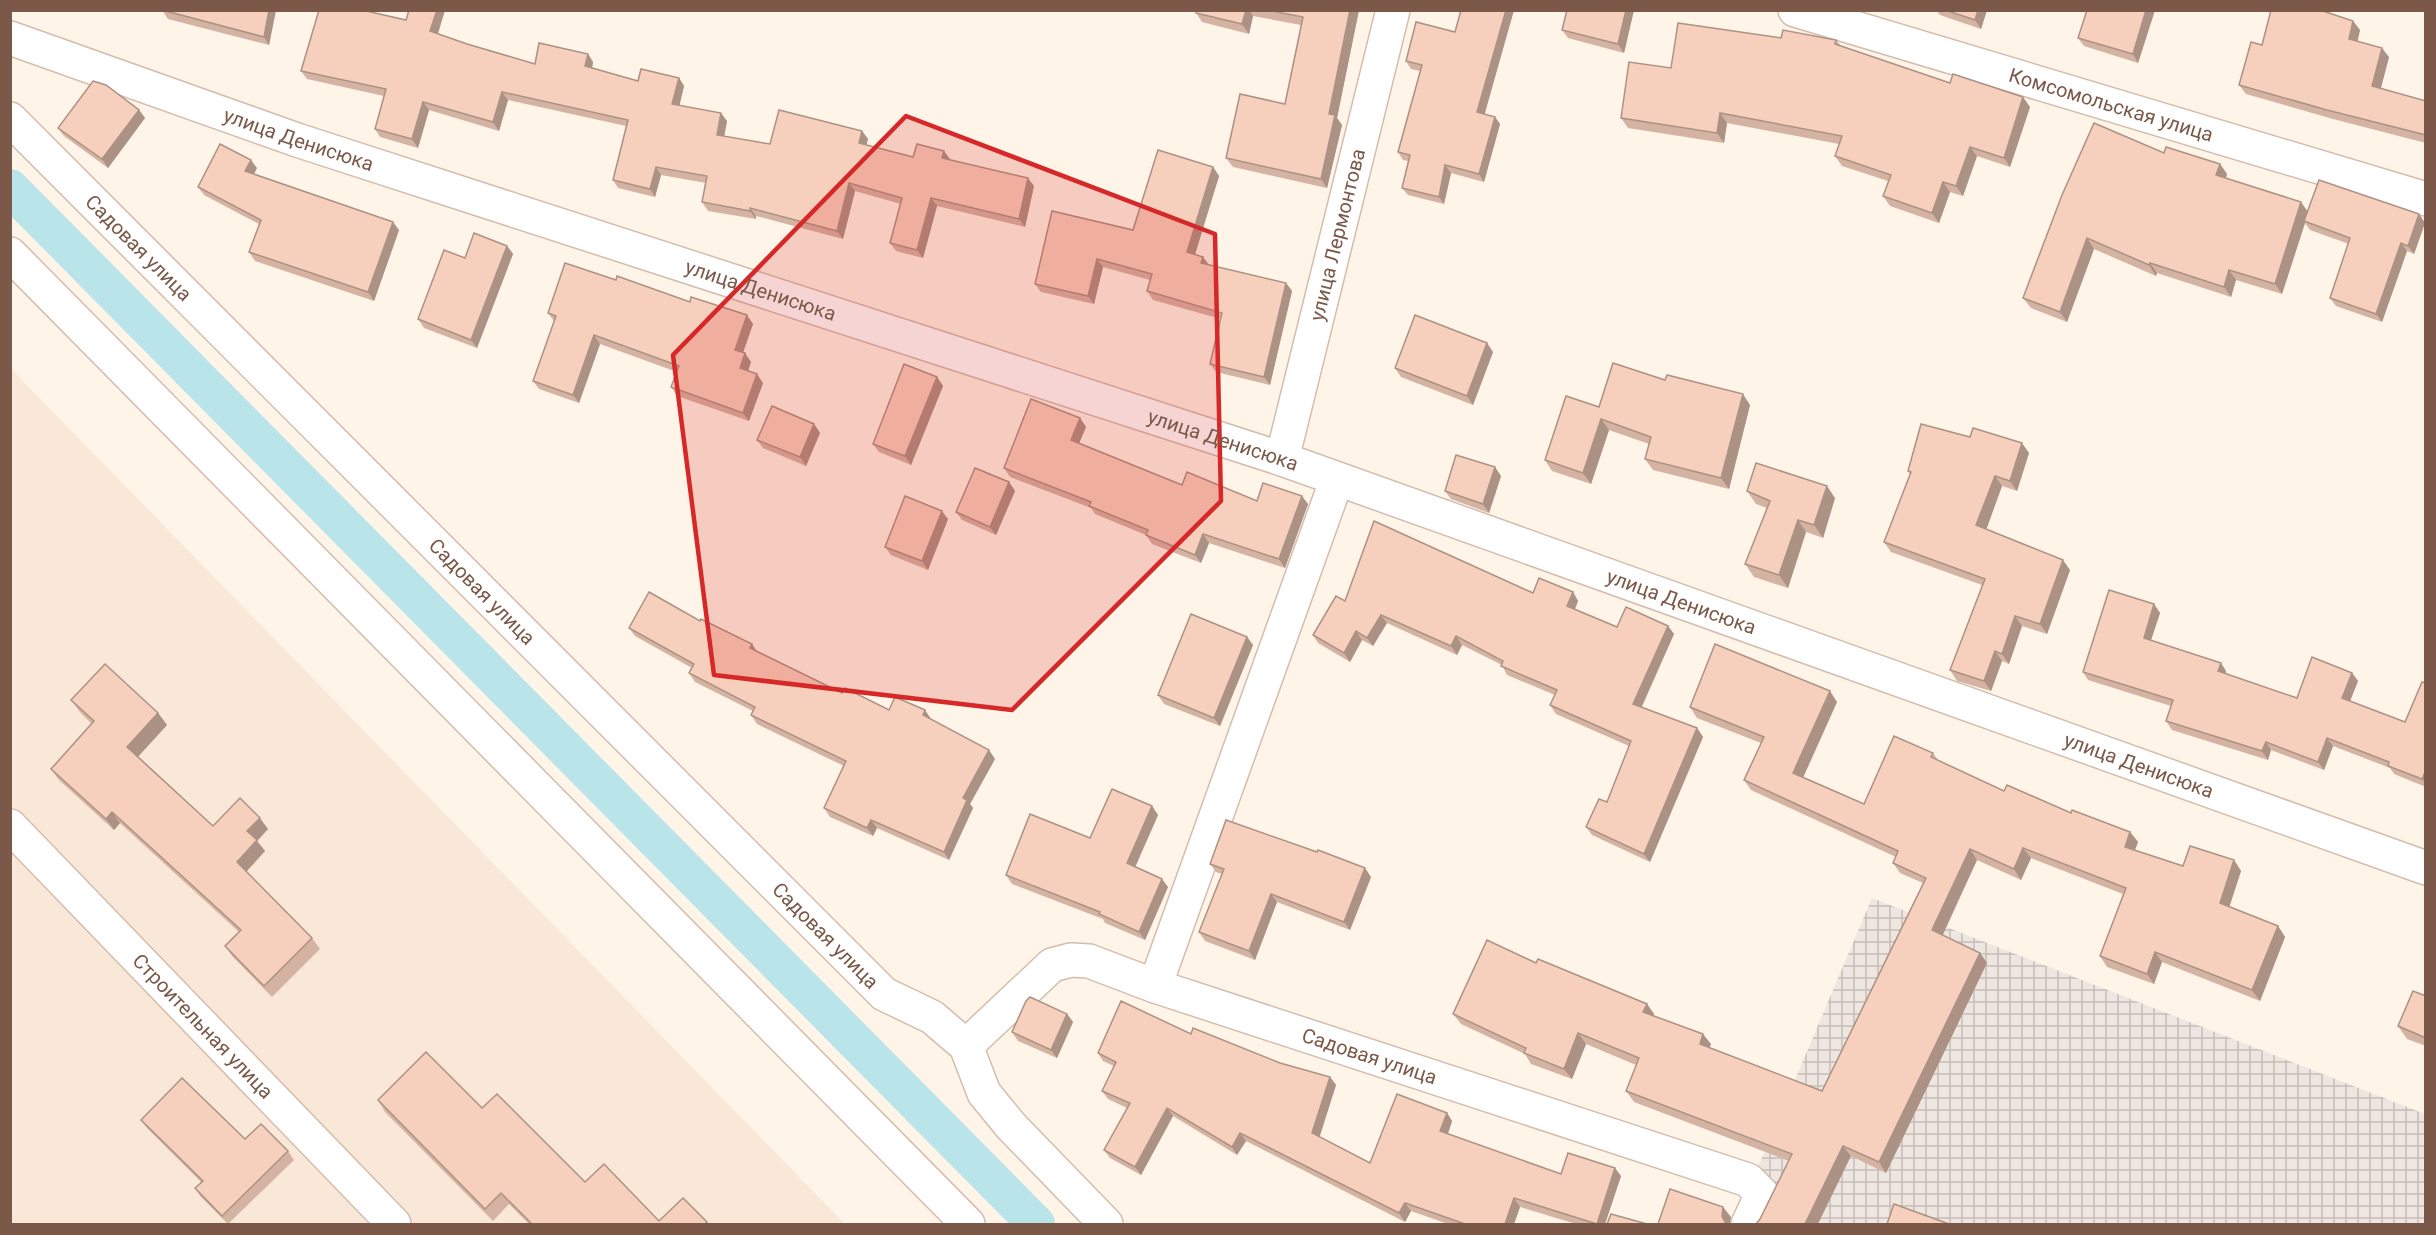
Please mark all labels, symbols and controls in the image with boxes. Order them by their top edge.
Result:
street label: Комсомольская улица [2006,63,2216,147]
street label: улица Денисюка [220,103,377,176]
street label: улица Лермонтова [1305,146,1370,323]
street label: Садовая улица [80,190,197,306]
street label: улица Денисюка [682,255,839,326]
street label: улица Денисюка [1145,404,1302,476]
street label: Садовая улица [424,533,540,650]
street label: улица Денисюка [1603,564,1759,640]
street label: улица Денисюка [2061,728,2217,803]
street label: Садовая улица [767,877,884,994]
street label: Строительная улица [128,949,278,1103]
street label: Садовая улица [1299,1023,1440,1089]

